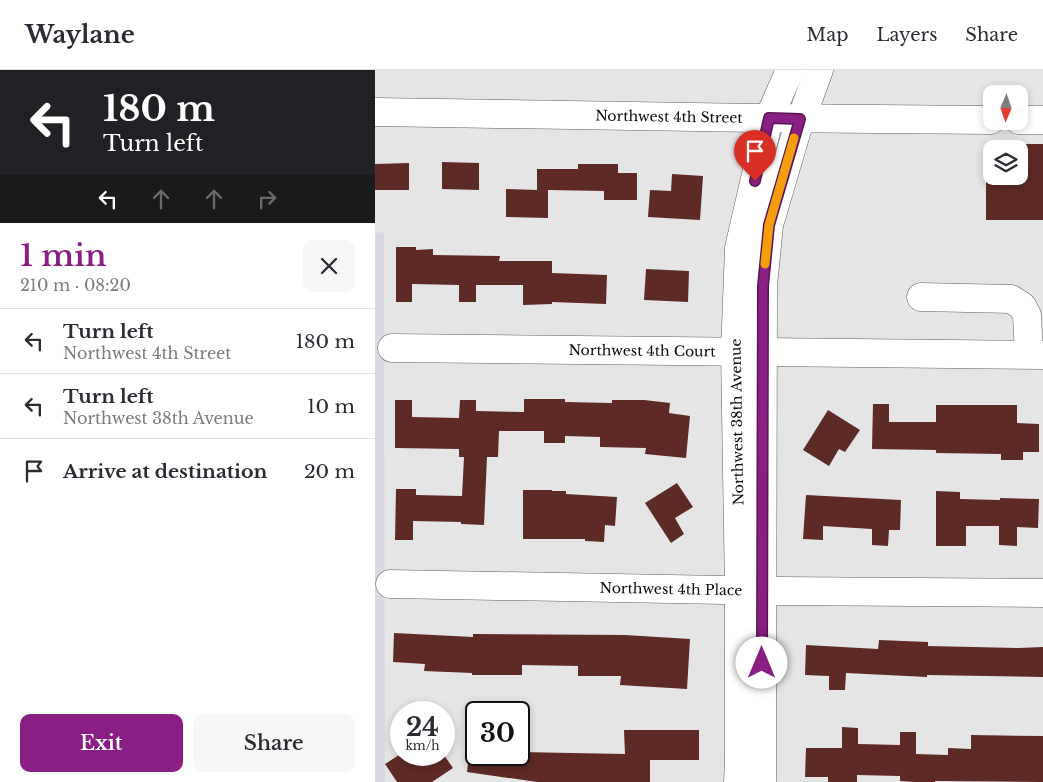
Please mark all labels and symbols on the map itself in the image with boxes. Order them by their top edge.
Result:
north arrow [983,85,1027,130]
street label: Northwest 4th Street [595,106,744,127]
pin [734,130,776,181]
street label: Northwest 38th Avenue [727,338,747,506]
street label: Northwest 4th Court [568,341,716,360]
street label: Northwest 4th Place [599,579,743,599]
position arrow [735,636,787,688]
speed limit sign: 30 [465,701,530,766]

